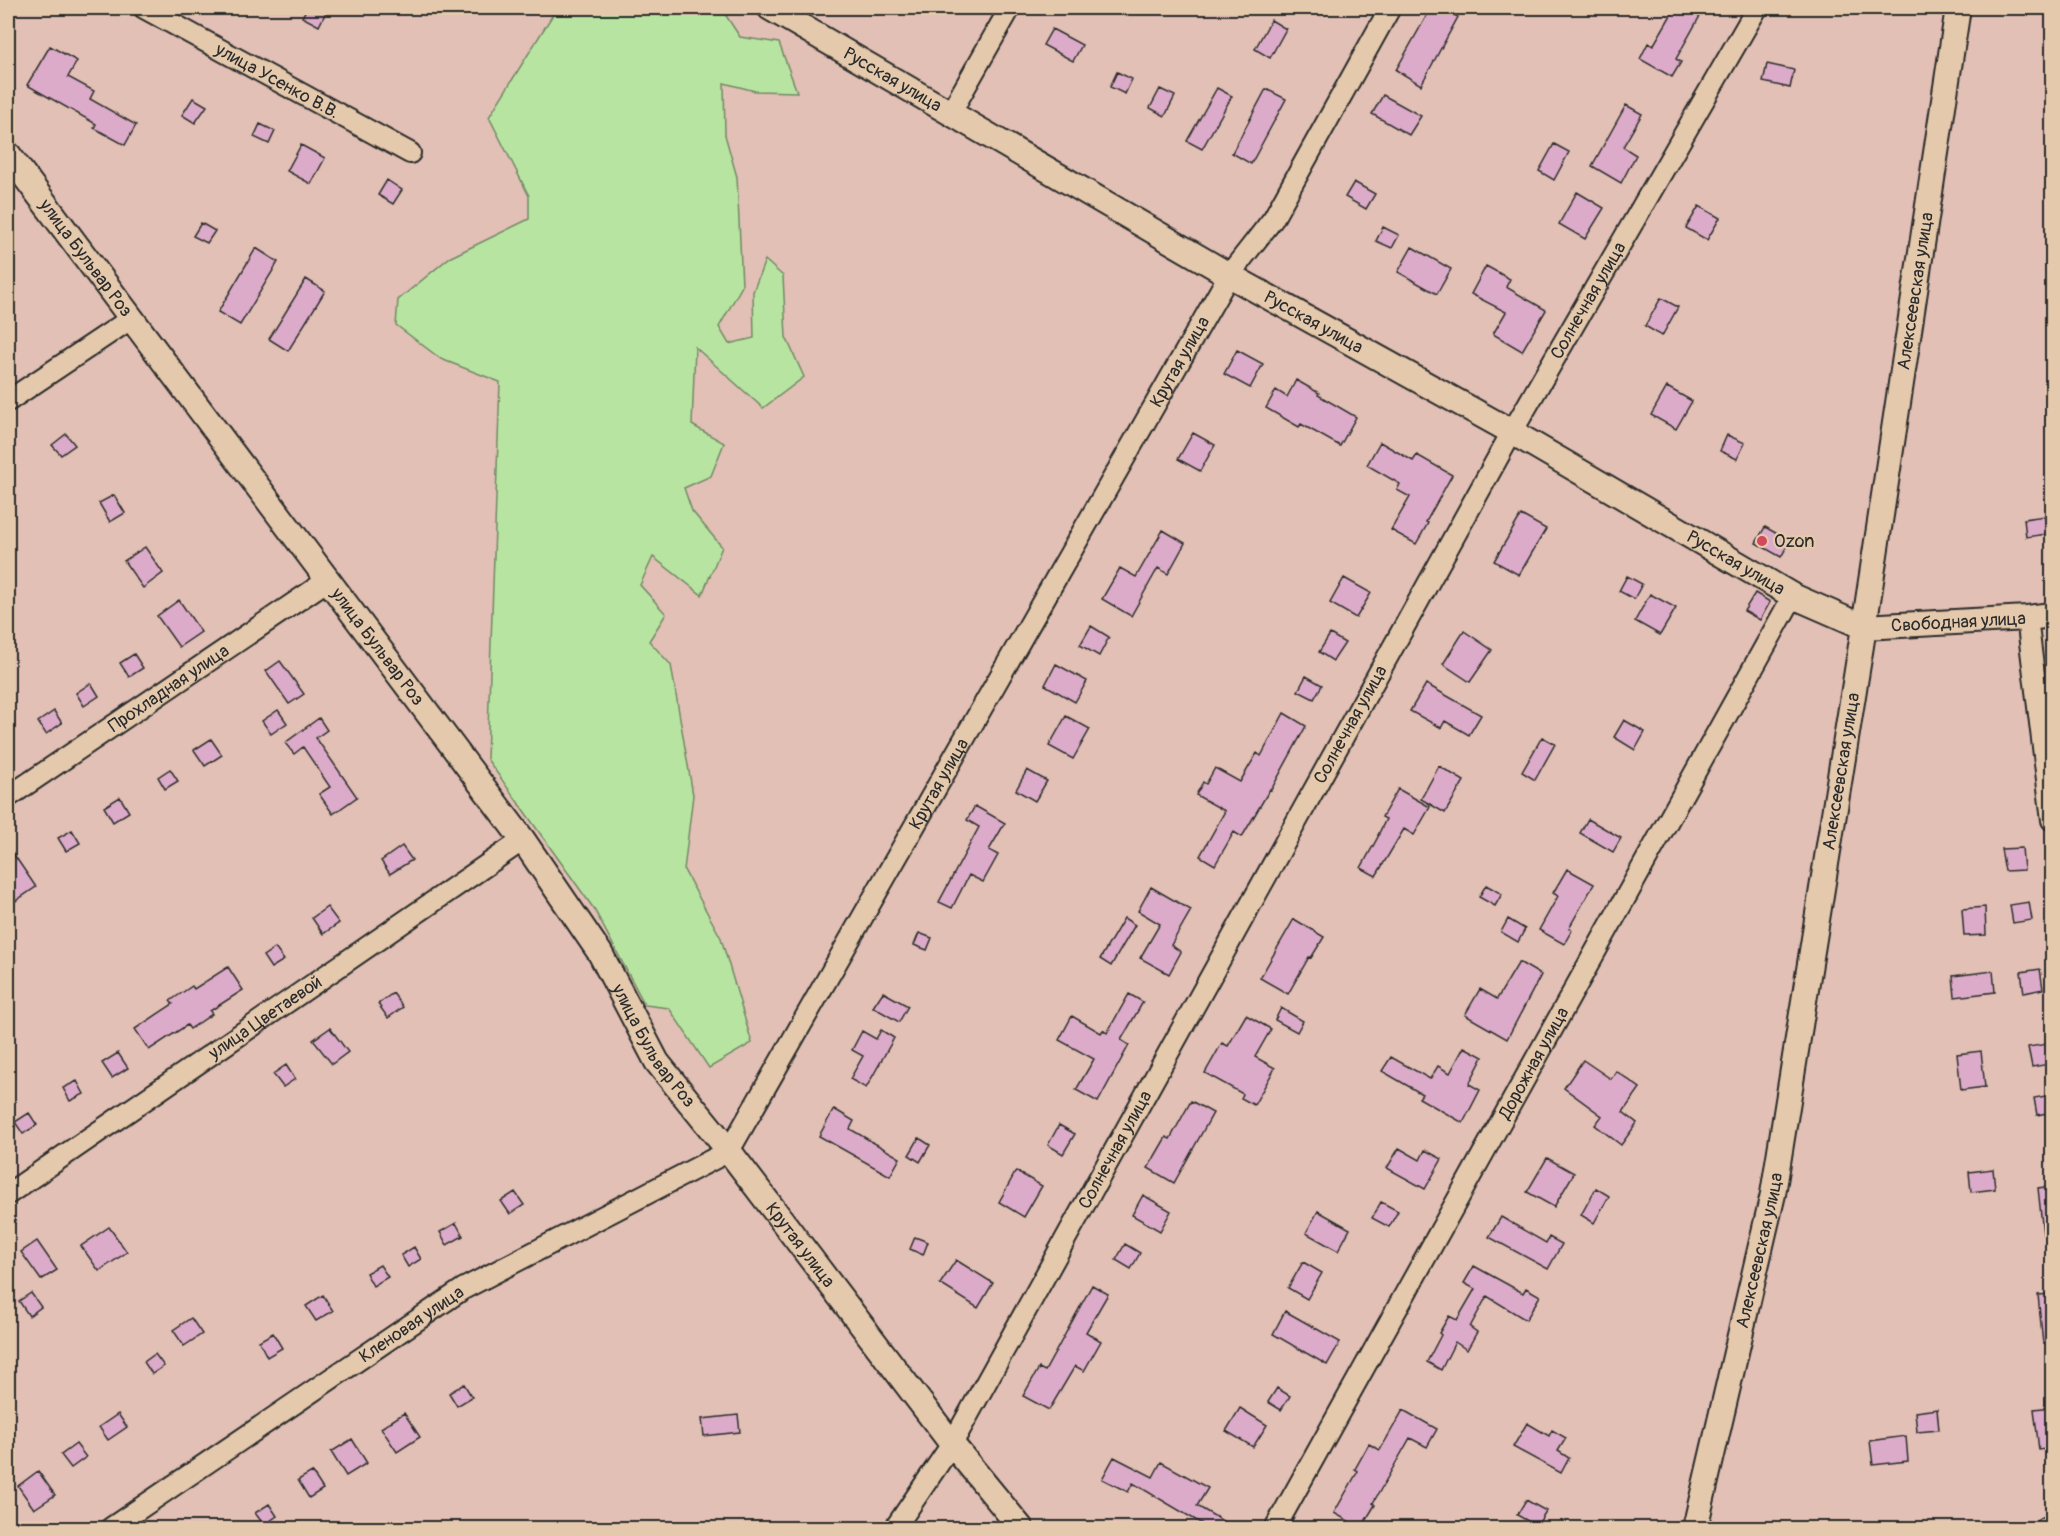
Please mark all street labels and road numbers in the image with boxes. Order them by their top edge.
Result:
street label: улица Усенко В.В. [210,38,343,124]
street label: Русская улица [839,42,946,117]
street label: улица Бульвар Роз [33,194,137,322]
street label: Алексеевская улица [1892,211,1939,372]
street label: Солнечная улица [1545,238,1631,364]
street label: Русская улица [1260,286,1367,359]
street label: Крутая улица [1145,312,1215,412]
street label: Русская улица [1683,526,1789,601]
street label: улица Бульвар Роз [325,582,429,711]
street label: Свободная улица [1890,607,2026,637]
street label: Прохладная улица [104,639,234,738]
street label: Солнечная улица [1309,661,1393,788]
street label: Алексеевская улица [1817,691,1865,852]
street label: Крутая улица [904,734,974,834]
street label: улица Цветаевой [203,971,327,1065]
street label: улица Бульвар Роз [606,979,700,1113]
street label: Дорожная улица [1493,1003,1574,1124]
street label: Солнечная улица [1073,1087,1157,1213]
street label: Алексеевская улица [1731,1171,1788,1331]
street label: Крутая улица [760,1198,840,1292]
street label: Кленовая улица [355,1281,468,1368]

